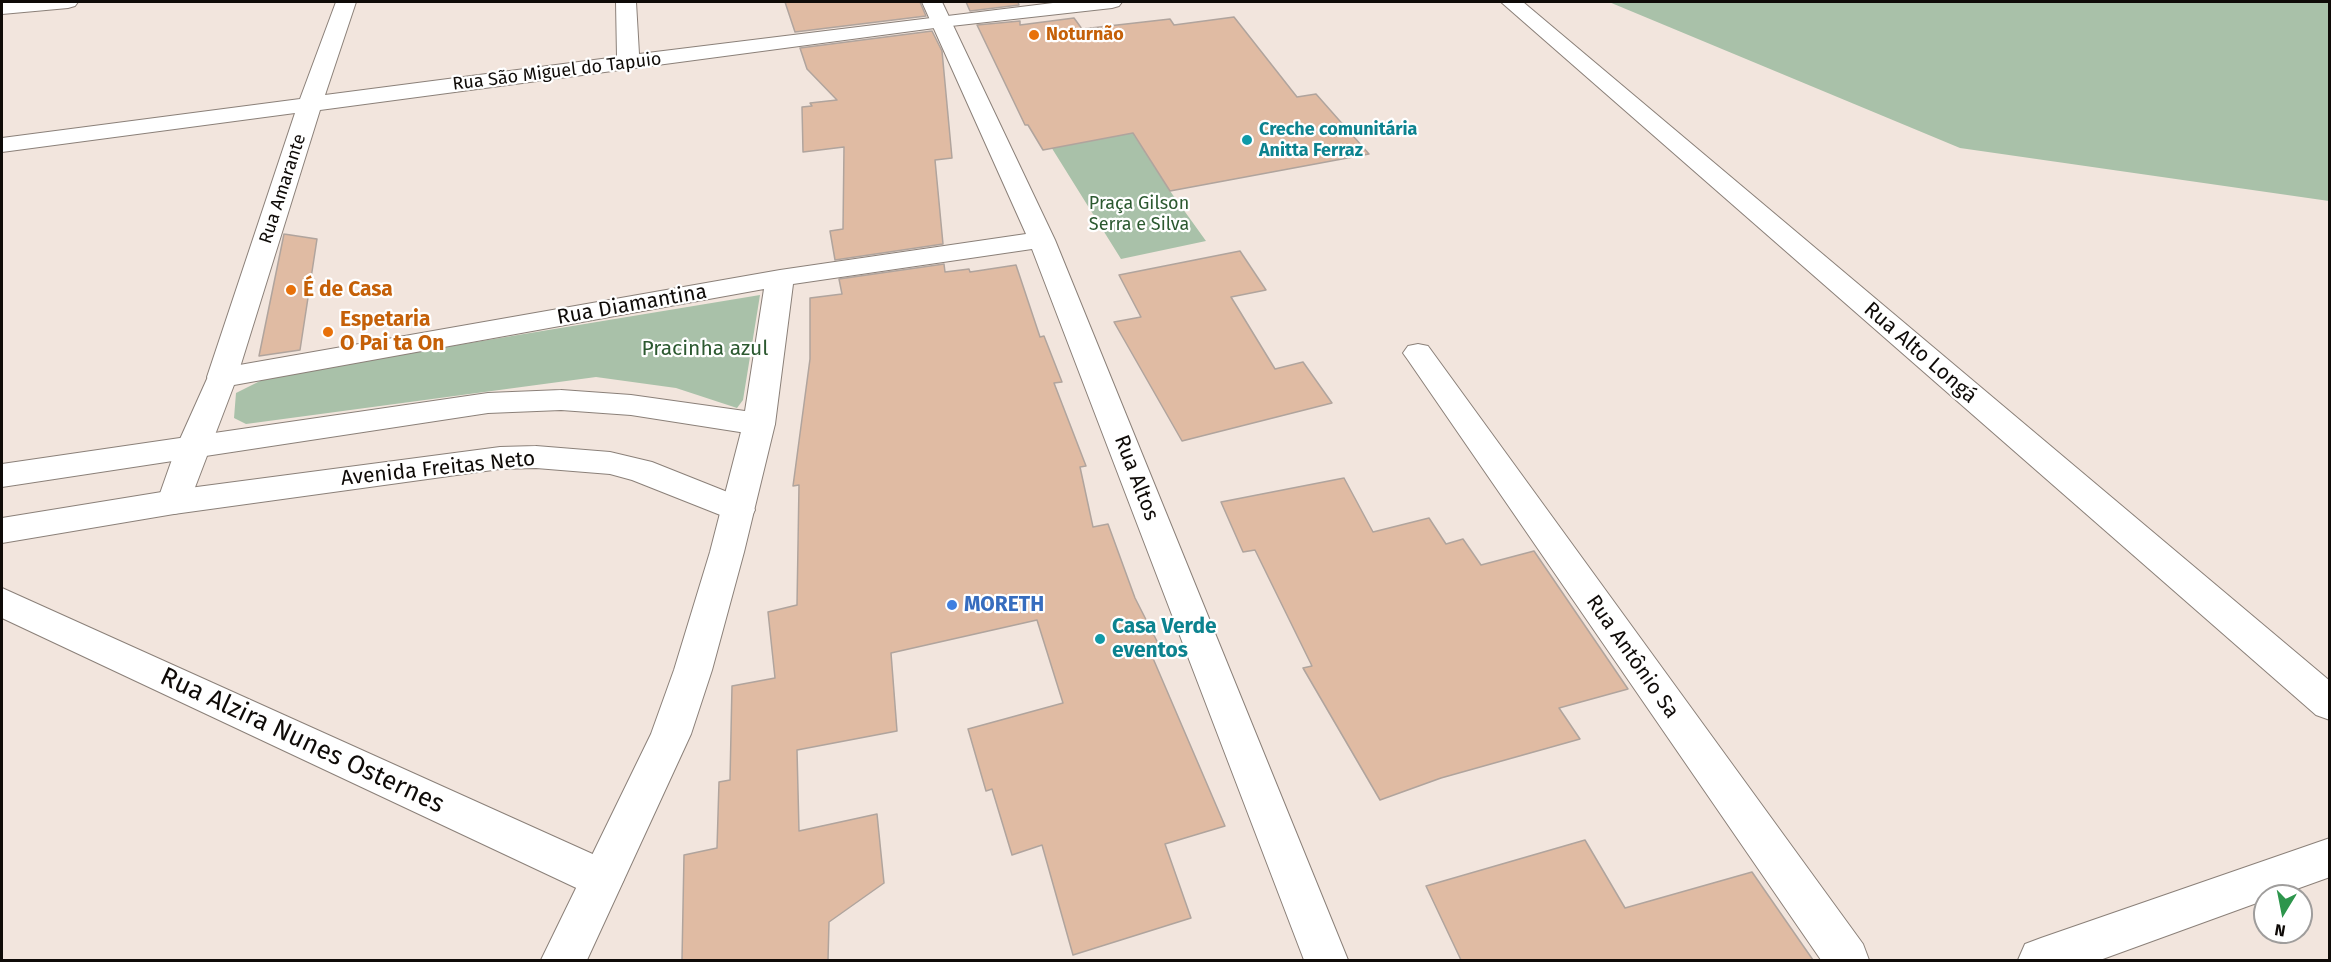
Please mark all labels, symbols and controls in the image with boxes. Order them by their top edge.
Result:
place label: Noturnão [1046,24,1124,46]
marker: Noturnão [1027,28,1041,42]
street label: Rua São Miguel do Tapuio [451,48,663,96]
place label: Creche comunitária Anitta Ferraz [1259,119,1417,162]
street label: Rua Amarante [255,131,311,247]
marker: Creche comunitária Anitta Ferraz [1240,133,1254,147]
park label: Praça Gilson Serra e Silva [1089,193,1189,236]
place label: É de Casa [303,277,393,303]
street label: Rua Diamantina [555,279,709,331]
marker: É de Casa [284,283,298,297]
street label: Rua Alto Longá [1858,297,1982,409]
place label: Espetaria O Pai ta On [340,307,444,357]
marker: Espetaria O Pai ta On [321,325,335,339]
park label: Pracinha azul [642,336,768,362]
street label: Rua Altos [1108,432,1164,524]
street label: Avenida Freitas Neto [340,446,536,492]
street label: Rua Antônio Sa [1580,591,1684,723]
place label: MORETH [964,592,1044,618]
marker: MORETH [945,598,959,612]
place label: Casa Verde eventos [1112,614,1217,664]
marker: Casa Verde eventos [1093,632,1107,646]
street label: Rua Alzira Nunes Osternes [155,661,449,821]
north arrow [2253,884,2313,944]
text: N [2273,920,2287,941]

